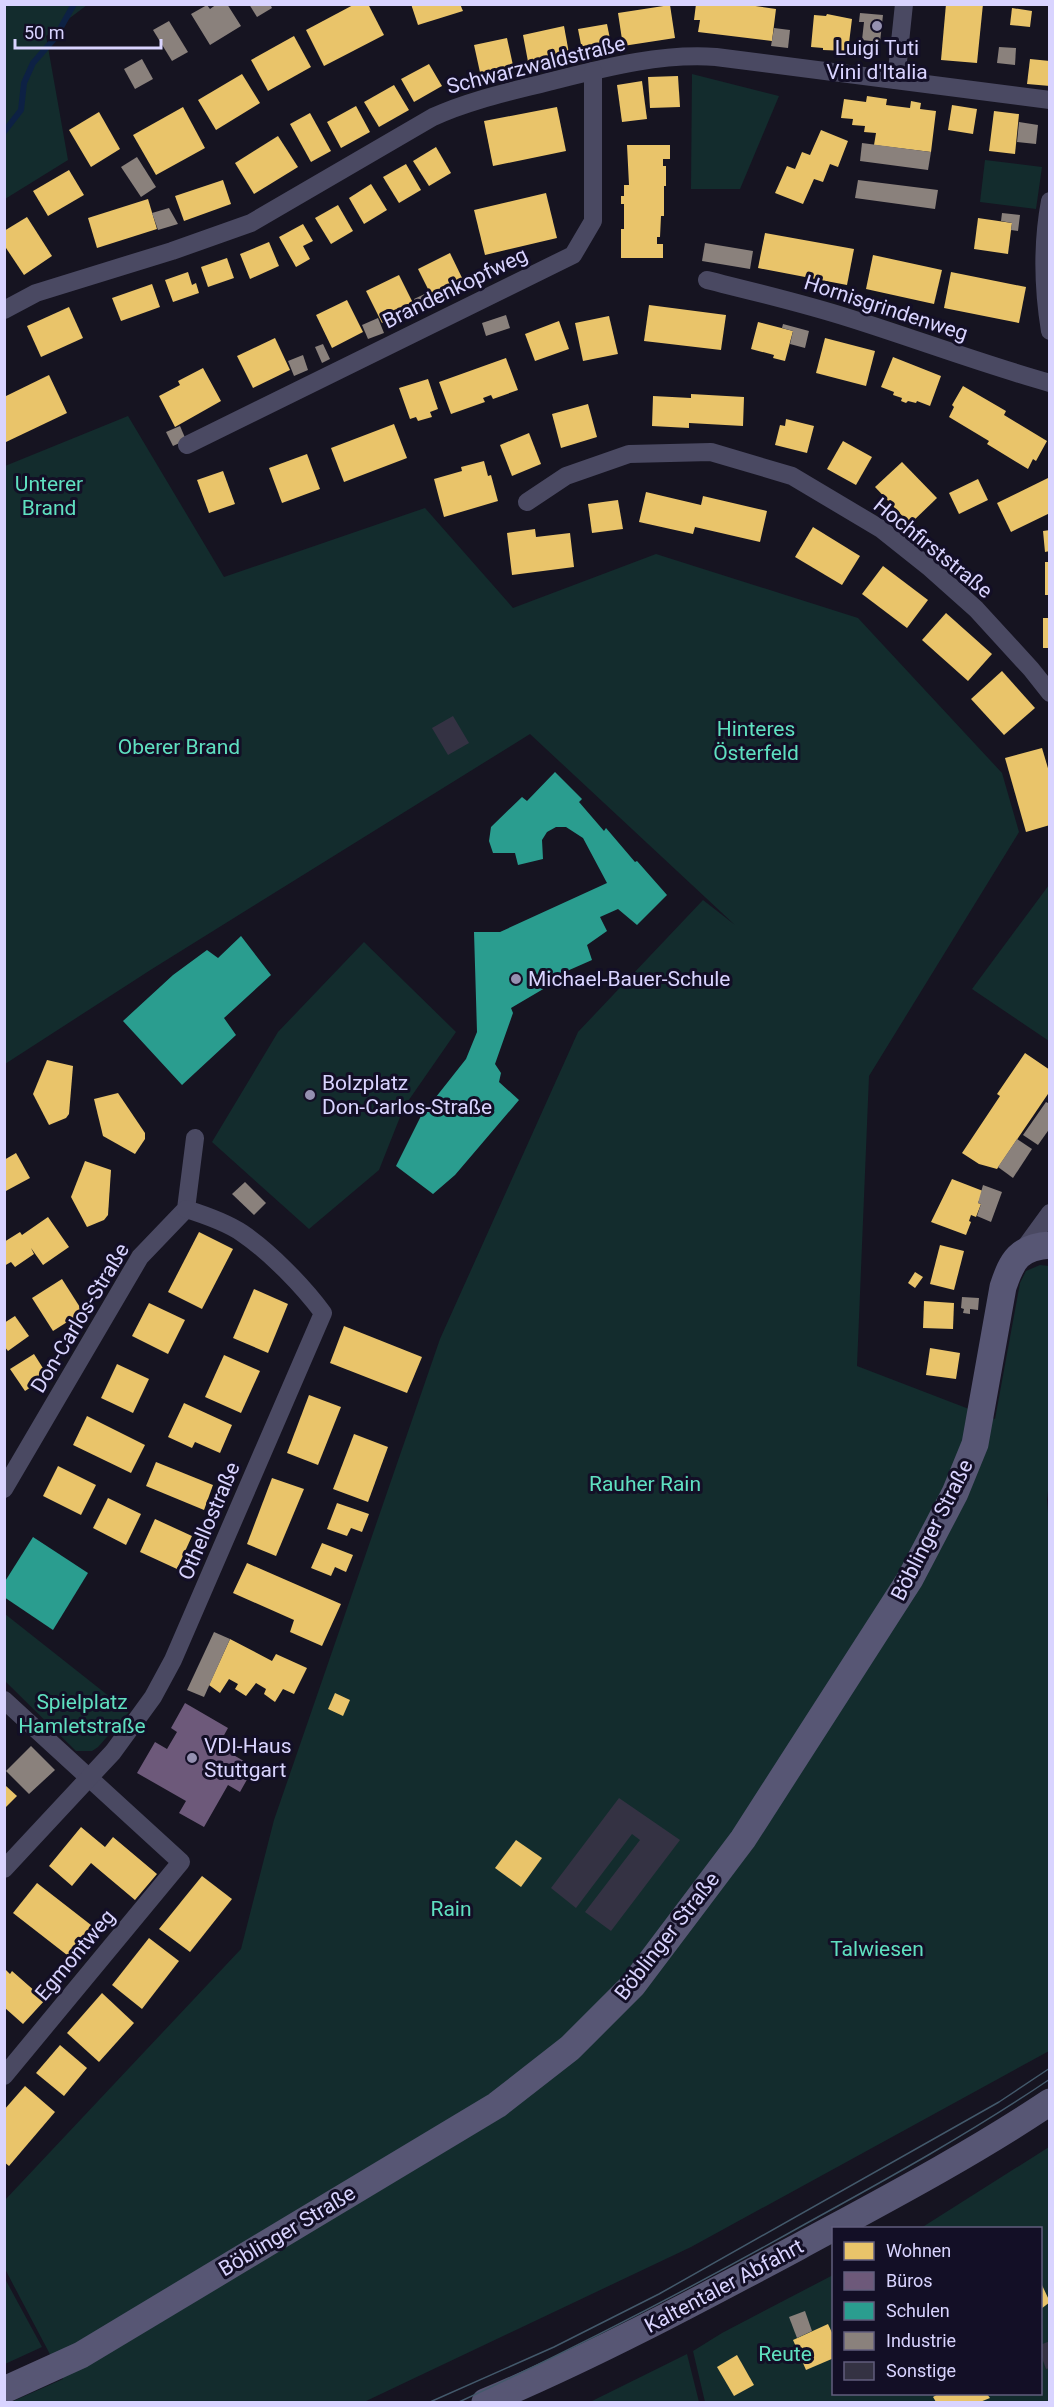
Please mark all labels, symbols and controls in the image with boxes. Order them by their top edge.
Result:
scale bar [15,12,160,50]
marker: Luigi Tuti Vini d'Italia [870,19,884,33]
text: 50 m [24,22,64,43]
street label: Schwarzwaldstraße [444,31,628,99]
place label: Luigi Tuti Vini d'Italia [826,36,928,84]
street label: Brandenkopfweg [379,243,531,333]
street label: Hornisgrindenweg [801,270,971,346]
park label: Unterer Brand [15,472,83,520]
street label: Hochfirststraße [869,493,997,603]
park label: Hinteres Österfeld [713,717,799,765]
park label: Oberer Brand [118,735,240,759]
place label: Michael-Bauer-Schule [528,967,730,991]
marker: Michael-Bauer-Schule [509,972,523,986]
place label: Bolzplatz Don-Carlos-Straße [322,1071,492,1119]
marker: Bolzplatz Don-Carlos-Straße [303,1088,317,1102]
street label: Don-Carlos-Straße [26,1239,134,1397]
street label: Böblinger Straße [886,1455,978,1605]
street label: Othellostraße [173,1458,245,1584]
park label: Rauher Rain [589,1472,701,1496]
park label: Spielplatz Hamletstraße [18,1690,146,1738]
place label: VDI-Haus Stuttgart [204,1734,292,1782]
marker: VDI-Haus Stuttgart [185,1751,199,1765]
street label: Böblinger Straße [610,1868,724,2004]
park label: Rain [430,1897,472,1921]
street label: Egmontweg [30,1905,120,2005]
park label: Talwiesen [830,1937,924,1961]
street label: Böblinger Straße [214,2181,360,2281]
legend [832,2227,1042,2395]
street label: Kaltentaler Abfahrt [640,2234,808,2338]
text: Wohnen [886,2240,951,2261]
text: Büros [886,2270,933,2291]
text: Schulen [886,2300,950,2321]
text: Industrie [886,2330,956,2351]
park label: Reute [758,2342,812,2366]
text: Sonstige [886,2360,956,2381]

